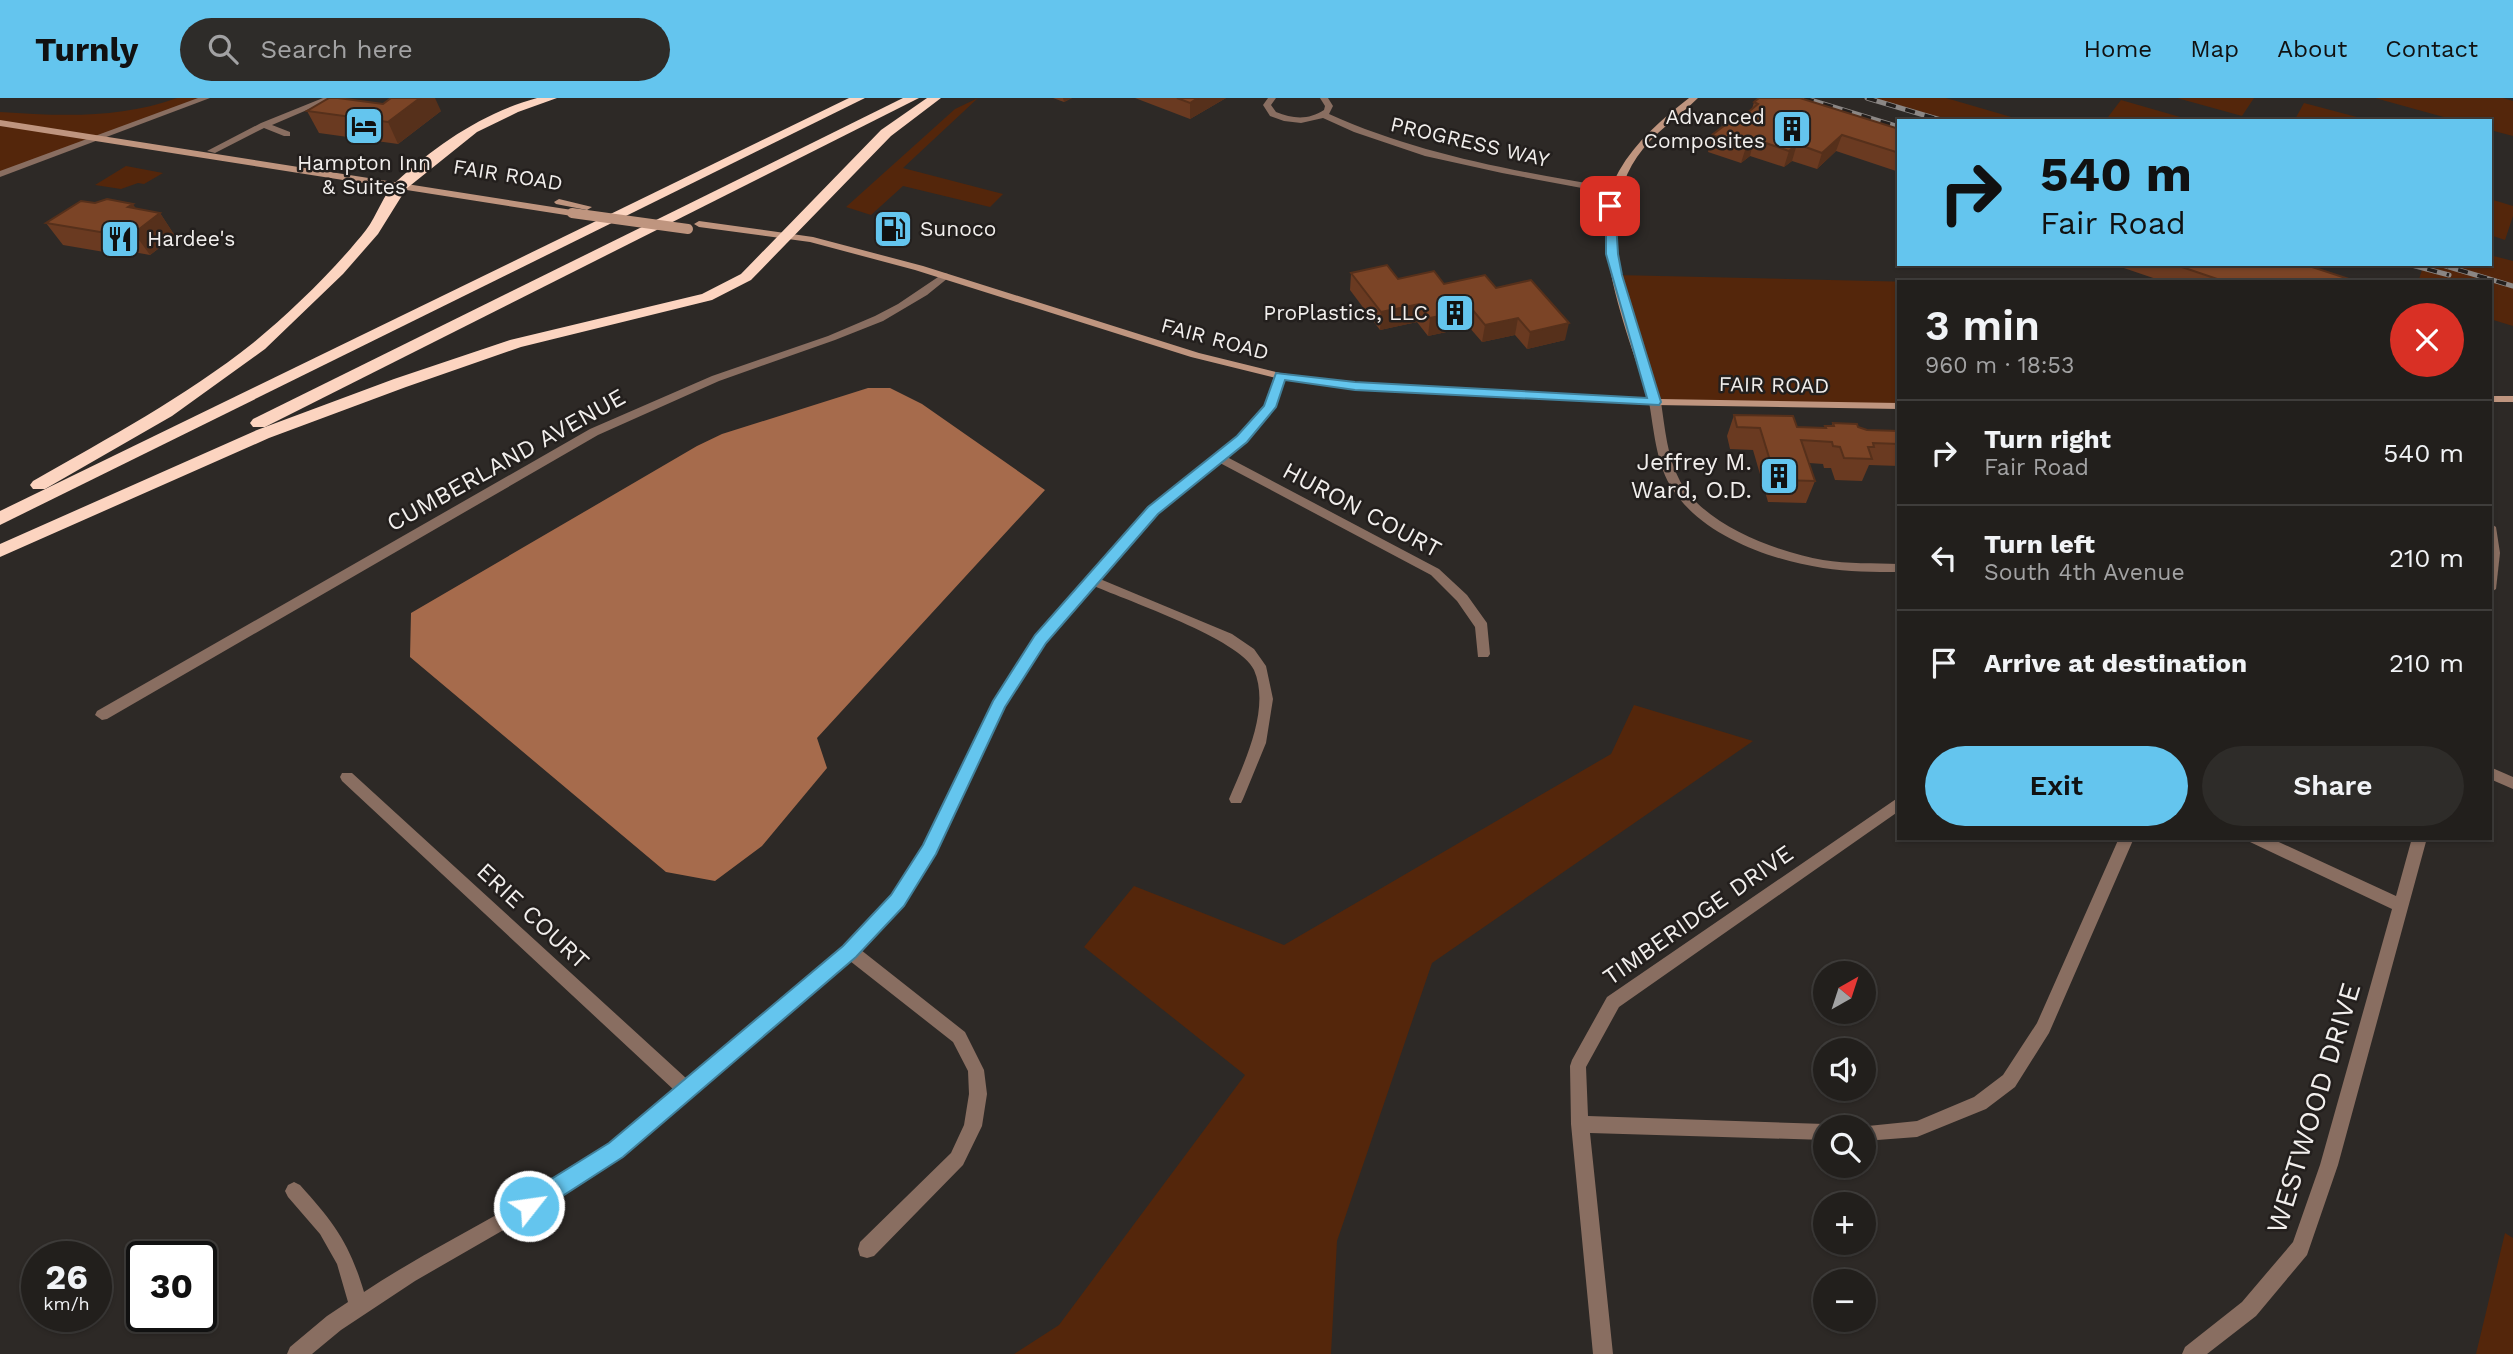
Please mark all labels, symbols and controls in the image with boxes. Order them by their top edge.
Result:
search box [180,18,670,81]
text: Turnly [35,30,138,69]
icon: search [204,30,242,68]
text: Search here [260,34,413,64]
text: Home [2084,35,2152,63]
text: Map [2190,35,2239,63]
text: About [2277,35,2347,63]
text: Contact [2385,35,2478,63]
place label: Advanced Composites [1644,104,1765,153]
hotel icon: Hampton Inn & Suites [343,105,385,147]
building icon: Advanced Composites [1771,108,1813,150]
street label: PROGRESS WAY [1388,111,1552,172]
text: 540 m [2040,145,2192,203]
icon: right [1925,147,2016,238]
place label: Hampton Inn & Suites [297,150,431,199]
street label: FAIR ROAD [451,154,565,196]
pin [1580,176,1640,236]
icon: arrive [1591,187,1629,225]
text: Fair Road [2040,204,2186,242]
fuel station icon: Sunoco [872,208,914,250]
place label: Sunoco [920,216,996,241]
restaurant icon: Hardee's [99,218,141,260]
place label: Hardee's [147,226,235,251]
building icon: ProPlastics, LLC [1434,292,1476,334]
place label: ProPlastics, LLC [1263,300,1428,325]
text: 3 min [1925,301,2040,350]
button: close [2390,303,2464,377]
street label: FAIR ROAD [1158,312,1272,365]
text: 960 m · 18:53 [1925,352,2074,379]
street label: FAIR ROAD [1718,371,1830,398]
street label: CUMBERLAND AVENUE [382,383,630,537]
text: Turn right [1984,424,2111,454]
icon: right [1925,434,1963,472]
text: 540 m [2383,438,2464,468]
place label: Jeffrey M. Ward, O.D. [1631,448,1752,504]
text: Fair Road [1984,454,2089,481]
building icon: Jeffrey M. Ward, O.D. [1758,455,1800,497]
street label: HURON COURT [1278,456,1446,564]
text: Turn left [1984,529,2095,559]
icon: left [1925,539,1963,577]
text: 210 m [2389,543,2464,573]
text: South 4th Avenue [1984,559,2185,586]
icon: arrive [1925,644,1963,682]
text: Arrive at destination [1984,648,2247,678]
text: 210 m [2389,648,2464,678]
button: Exit [1925,746,2188,826]
button: Share [2202,746,2464,826]
street label: TIMBERIDGE DRIVE [1598,839,1798,991]
street label: ERIE COURT [471,857,595,975]
north arrow [1813,961,1876,1024]
map controls [1813,961,1876,1332]
street label: WESTWOOD DRIVE [2260,979,2367,1237]
button: sound [1813,1038,1876,1101]
button: search [1813,1115,1876,1178]
position arrow [492,1169,566,1243]
button: + [1813,1192,1876,1255]
speed limit sign: 30 [126,1241,217,1332]
text: 26 [45,1256,88,1298]
button: − [1813,1269,1876,1332]
text: km/h [43,1293,90,1314]

